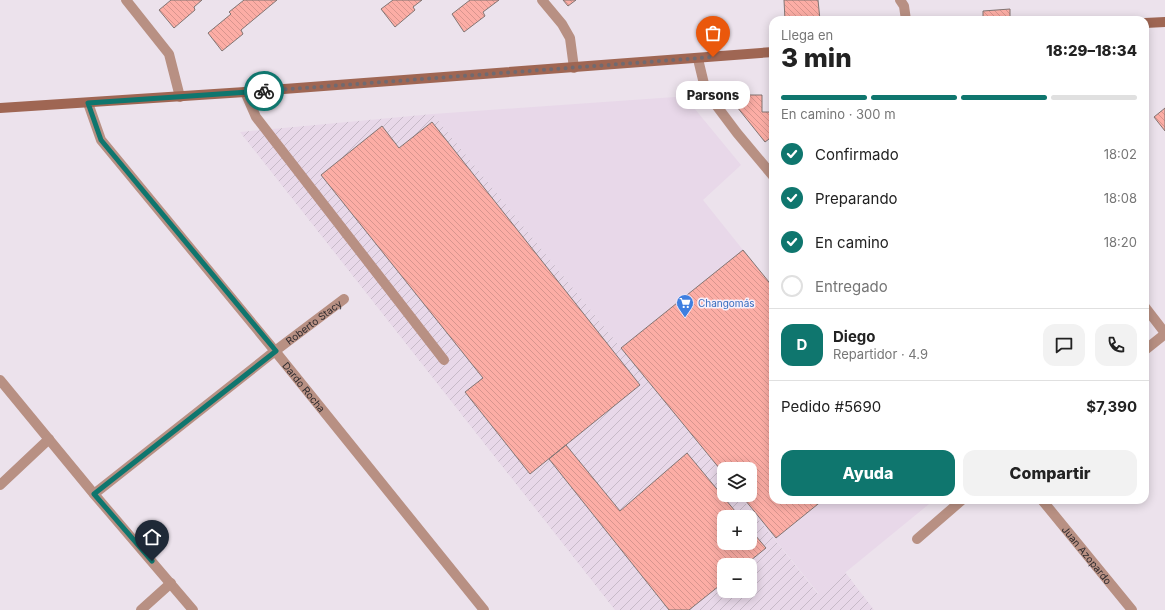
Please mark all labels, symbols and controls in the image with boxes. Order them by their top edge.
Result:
pin [696,16,730,57]
icon: bag [702,22,724,44]
text: Llega en [781,27,833,43]
text: 18:29–18:34 [1046,41,1137,60]
text: 3 min [781,42,852,73]
courier [244,71,284,111]
icon: bike [253,80,275,102]
callout: Parsons [676,81,750,109]
text: Parsons [687,87,739,103]
text: En camino · 300 m [781,106,896,122]
icon: check [781,143,803,165]
text: Confirmado [815,145,899,164]
text: 18:02 [1104,146,1137,162]
icon: check [781,187,803,209]
text: Preparando [815,189,898,208]
text: 18:08 [1104,190,1137,206]
icon: check [781,231,803,253]
text: En camino [815,233,889,252]
text: 18:20 [1104,234,1137,250]
text: Entregado [815,277,888,296]
supermarket icon: Changomás [675,293,695,318]
street label: Roberto Stacy [283,297,344,347]
place label: Changomás [698,297,755,309]
button: chat [1043,324,1085,366]
button: phone [1095,324,1137,366]
text: Diego [833,327,876,346]
text: D [797,335,807,354]
text: Repartidor · 4.9 [833,346,928,362]
street label: Dardo Rocha [280,360,328,415]
text: Pedido #5690 [781,397,881,416]
text: $7,390 [1086,397,1137,416]
button: Ayuda [781,450,955,496]
button: Compartir [963,450,1137,496]
map controls [717,462,757,598]
button: layers [717,462,757,502]
button: + [717,510,757,550]
pin [135,520,169,561]
street label: Juan Azopardo [1060,523,1114,587]
icon: home [141,526,163,548]
button: − [717,558,757,598]

